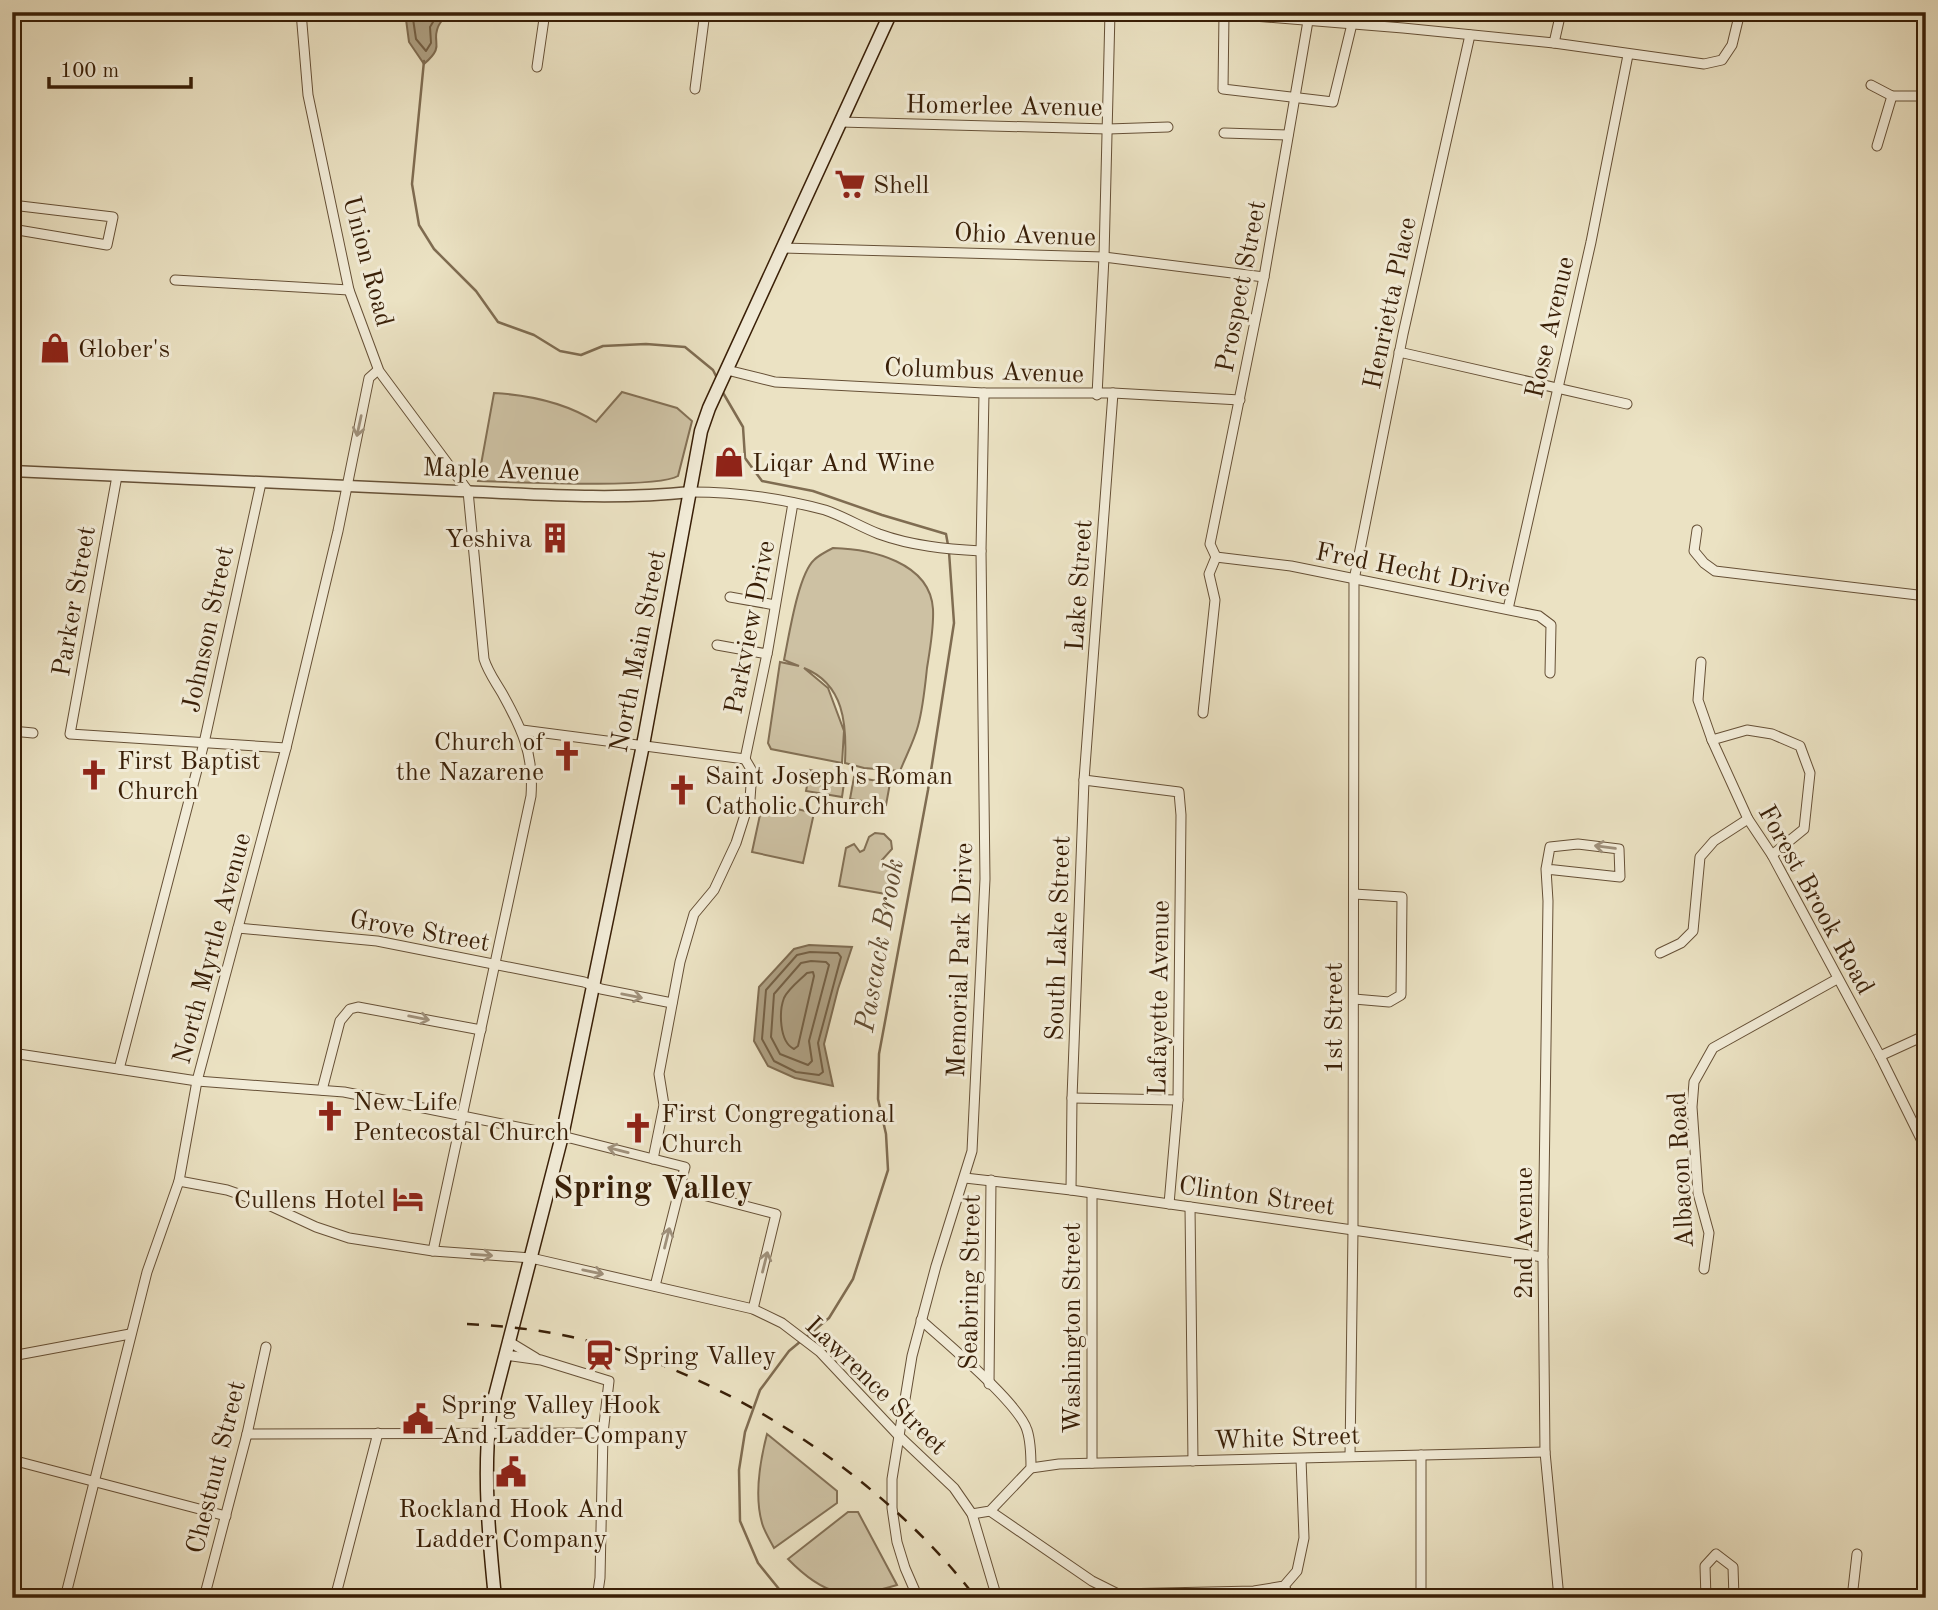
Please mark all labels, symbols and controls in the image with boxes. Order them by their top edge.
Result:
scale bar [49,46,191,90]
text: 100 m [60,61,119,82]
street label: Homerlee Avenue [905,92,1103,122]
supermarket icon: Shell [833,167,867,201]
place label: Shell [873,173,929,199]
street label: Union Road [337,194,397,329]
street label: Prospect Street [1213,198,1271,375]
street label: Henrietta Place [1360,215,1422,392]
street label: Ohio Avenue [953,221,1096,251]
street label: Rose Avenue [1522,254,1580,401]
shop icon: Glober's [38,331,72,365]
place label: Glober's [78,337,170,363]
street label: Columbus Avenue [883,356,1084,388]
one-way arrow [351,414,365,437]
shop icon: Liqar And Wine [712,445,746,479]
place label: Liqar And Wine [752,451,935,477]
street label: Maple Avenue [422,455,580,487]
street label: Lake Street [1062,518,1098,652]
building icon: Yeshiva [538,521,572,555]
street label: Parker Street [49,524,101,679]
place label: Yeshiva [445,527,532,553]
street label: Parkview Drive [721,538,781,716]
street label: Fred Hecht Drive [1313,539,1512,603]
street label: Johnson Street [179,544,239,715]
street label: North Main Street [607,548,671,755]
place label: Church of the Nazarene [396,730,545,786]
church icon: Church of the Nazarene [550,739,584,773]
place label: First Baptist Church [117,749,261,805]
church icon: First Baptist Church [77,758,111,792]
place label: Saint Joseph's Roman Catholic Church [705,764,953,820]
church icon: Saint Joseph's Roman Catholic Church [665,773,699,807]
street label: Forest Brook Road [1752,801,1878,999]
street label: North Myrtle Avenue [170,830,256,1067]
street label: South Lake Street [1042,835,1076,1041]
one-way arrow [1594,841,1617,854]
street label: Memorial Park Drive [944,842,978,1078]
water label: Pascack Brook [852,857,910,1035]
street label: Lafayette Avenue [1145,900,1175,1096]
street label: Grove Street [348,907,492,957]
street label: 1st Street [1322,962,1348,1074]
one-way arrow [620,989,643,1003]
one-way arrow [407,1012,430,1026]
place label: New Life Pentecostal Church [353,1090,570,1146]
street label: Albacon Road [1665,1091,1699,1249]
church icon: New Life Pentecostal Church [313,1099,347,1133]
place label: First Congregational Church [661,1102,895,1158]
church icon: First Congregational Church [621,1111,655,1145]
one-way arrow [607,1143,630,1156]
street label: 2nd Avenue [1512,1167,1538,1299]
district label: Spring Valley [553,1173,753,1206]
street label: Clinton Street [1177,1173,1337,1221]
hotel icon: Cullens Hotel [391,1182,425,1216]
place label: Cullens Hotel [234,1188,385,1214]
street label: Seabring Street [956,1194,986,1370]
street label: Washington Street [1060,1222,1086,1434]
one-way arrow [661,1227,674,1250]
one-way arrow [470,1249,492,1262]
one-way arrow [758,1251,772,1274]
one-way arrow [581,1266,604,1279]
street label: Lawrence Street [800,1313,952,1460]
station icon: Spring Valley [583,1338,617,1372]
place label: Spring Valley [623,1344,776,1370]
street label: Chestnut Street [183,1378,251,1557]
place label: Spring Valley Hook And Ladder Company [441,1393,688,1449]
public building icon: Spring Valley Hook And Ladder Company [401,1402,435,1436]
street label: White Street [1214,1423,1361,1455]
public building icon: Rockland Hook And Ladder Company [494,1455,528,1489]
place label: Rockland Hook And Ladder Company [398,1497,624,1553]

